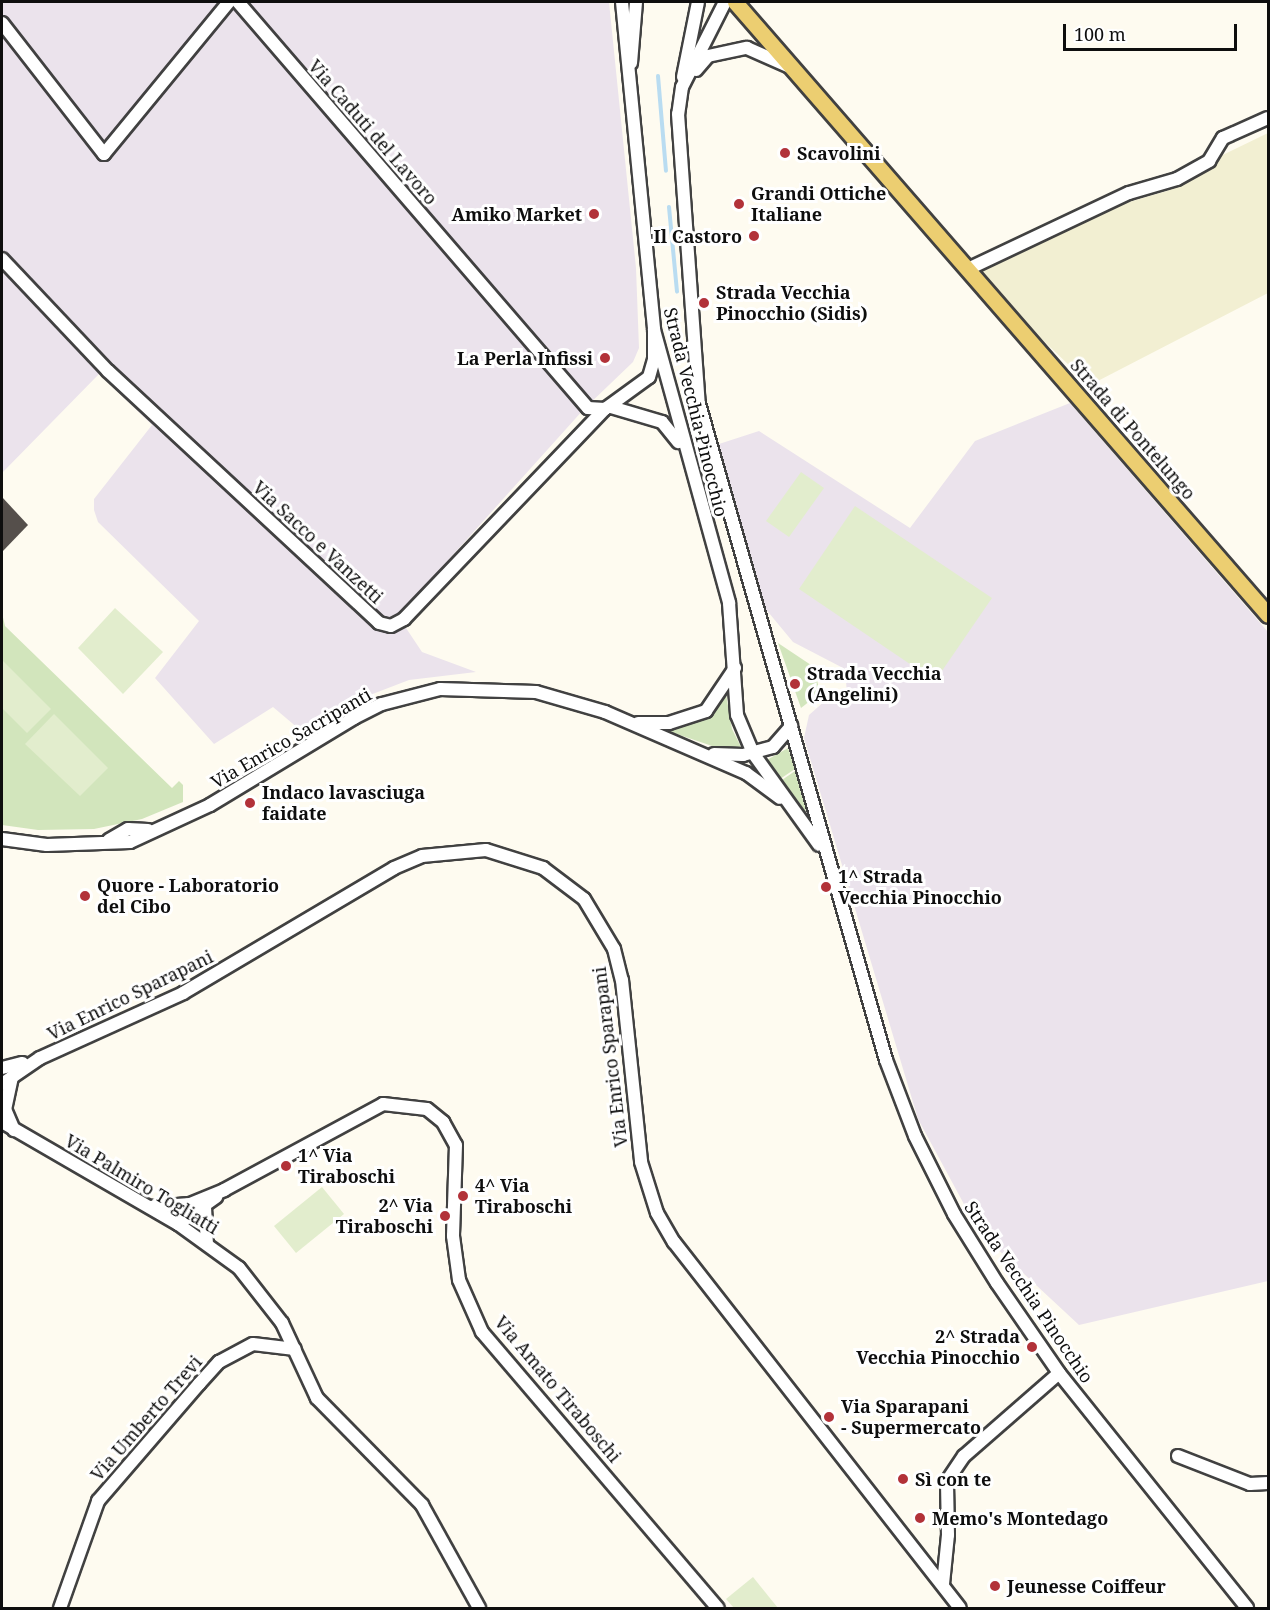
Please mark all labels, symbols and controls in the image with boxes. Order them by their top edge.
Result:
scale bar [1066,12,1240,50]
text: 100 m [1074,22,1126,46]
street label: Via Caduti del Lavoro [304,55,442,209]
place label: Scavolini [797,142,881,164]
marker: Scavolini [778,146,792,160]
place label: Grandi Ottiche Italiane [751,183,886,226]
marker: Grandi Ottiche Italiane [732,197,746,211]
place label: Amiko Market [451,203,582,225]
marker: Amiko Market [587,207,601,221]
place label: Il Castoro [653,225,742,247]
marker: Il Castoro [747,229,761,243]
place label: Strada Vecchia Pinocchio (Sidis) [716,282,868,324]
marker: Strada Vecchia Pinocchio (Sidis) [697,296,711,310]
street label: Strada Vecchia Pinocchio [660,305,732,519]
place label: La Perla Infissi [457,347,593,369]
marker: La Perla Infissi [598,351,612,365]
street label: Strada di Pontelungo [1066,354,1200,504]
street label: Via Sacco e Vanzetti [249,476,387,608]
place label: Strada Vecchia (Angelini) [807,663,942,706]
marker: Strada Vecchia (Angelini) [788,677,802,691]
street label: Via Enrico Sacripanti [207,683,375,793]
place label: Indaco lavasciuga faidate [262,782,425,824]
marker: Indaco lavasciuga faidate [243,796,257,810]
place label: 1^ Strada Vecchia Pinocchio [838,866,1002,908]
place label: Quore - Laboratorio del Cibo [97,875,279,918]
marker: 1^ Strada Vecchia Pinocchio [819,880,833,894]
marker: Quore - Laboratorio del Cibo [78,889,92,903]
street label: Via Enrico Sparapani [44,946,216,1044]
street label: Via Enrico Sparapani [588,966,632,1148]
street label: Via Palmiro Togliatti [61,1129,223,1239]
place label: 1^ Via Tiraboschi [298,1145,395,1188]
marker: 1^ Via Tiraboschi [279,1159,293,1173]
place label: 4^ Via Tiraboschi [475,1175,572,1218]
marker: 4^ Via Tiraboschi [456,1189,470,1203]
place label: 2^ Via Tiraboschi [336,1195,433,1238]
street label: Strada Vecchia Pinocchio [960,1197,1098,1387]
marker: 2^ Via Tiraboschi [438,1209,452,1223]
street label: Via Amato Tiraboschi [490,1311,626,1467]
place label: 2^ Strada Vecchia Pinocchio [856,1326,1020,1368]
marker: 2^ Strada Vecchia Pinocchio [1025,1340,1039,1354]
street label: Via Umberto Trevi [86,1351,206,1485]
place label: Via Sparapani - Supermercato [841,1396,981,1438]
marker: Via Sparapani - Supermercato [822,1410,836,1424]
place label: Sì con te [915,1468,991,1490]
marker: Sì con te [896,1472,910,1486]
place label: Memo's Montedago [932,1507,1108,1529]
marker: Memo's Montedago [913,1511,927,1525]
place label: Jeunesse Coiffeur [1007,1575,1166,1597]
marker: Jeunesse Coiffeur [988,1579,1002,1593]

